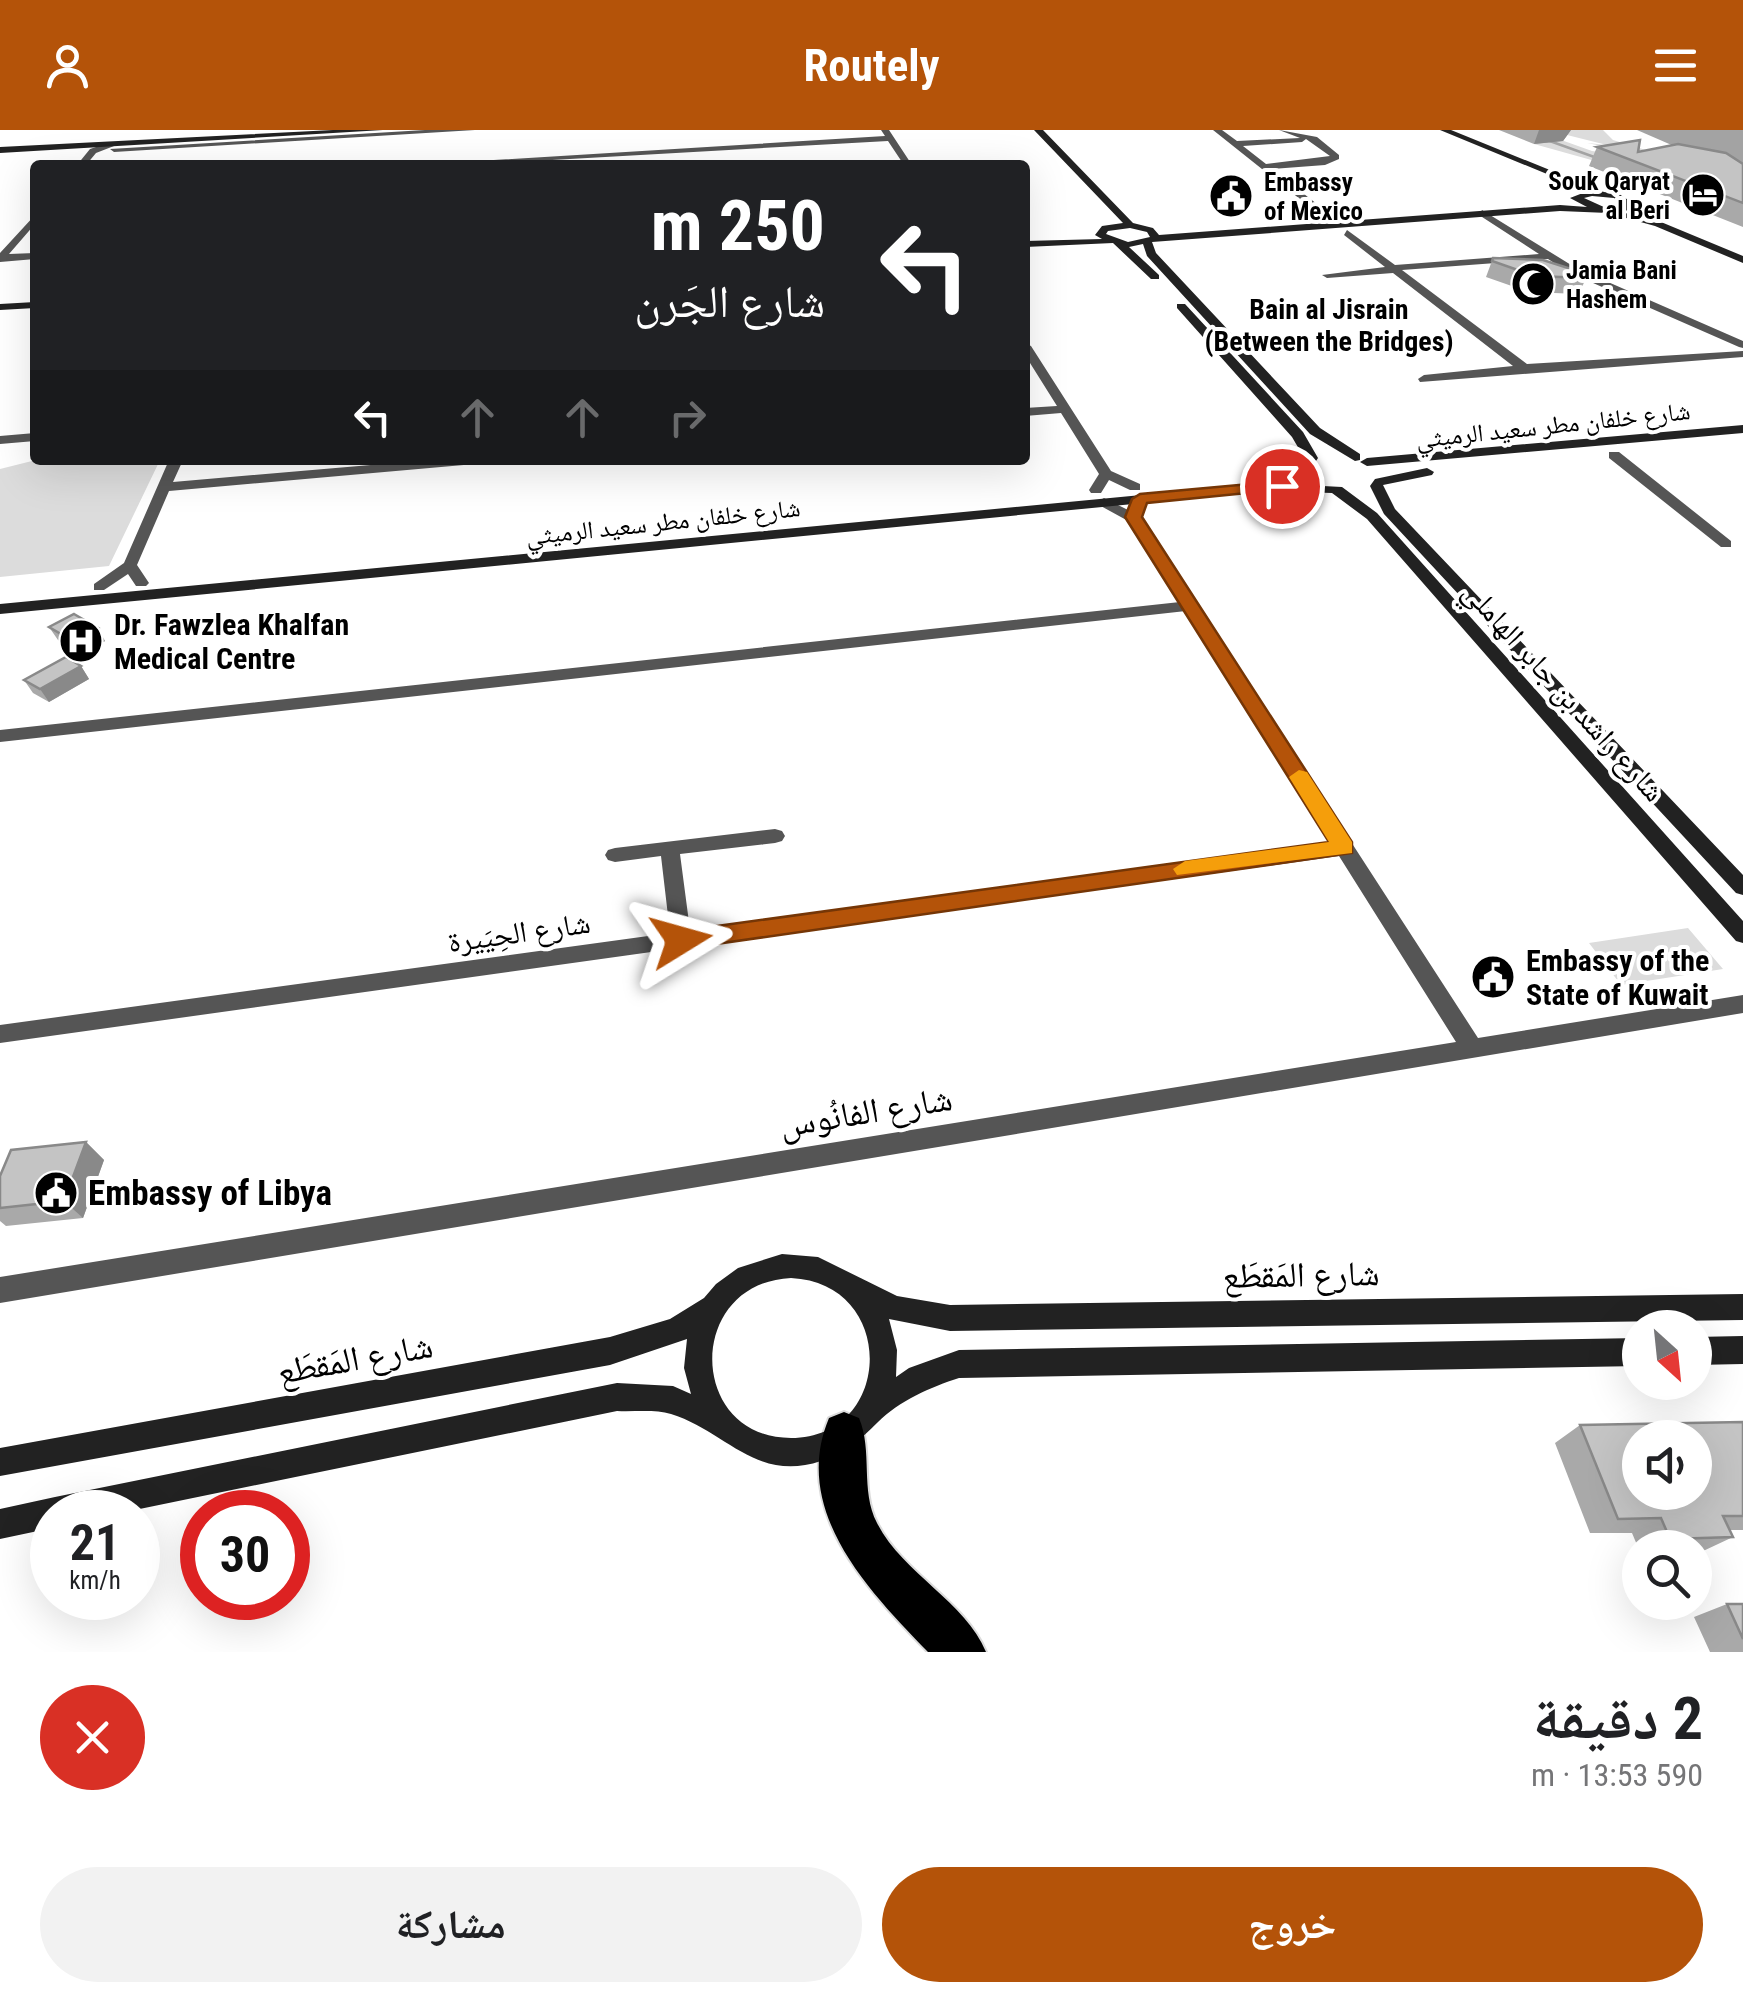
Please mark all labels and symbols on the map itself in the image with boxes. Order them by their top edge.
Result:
place label: Souk Qaryat al Beri [1548,167,1670,225]
place label: Embassy of Mexico [1264,168,1363,226]
hotel icon: Souk Qaryat al Beri [1680,172,1726,218]
public building icon: Embassy of Mexico [1208,173,1254,219]
place label: Jamia Bani Hashem [1566,256,1677,314]
mosque icon: Jamia Bani Hashem [1510,261,1556,307]
district label: Bain al Jisrain (Between the Bridges) [1205,293,1453,358]
street label: شارع خلفان مطر سعيد الرميثي [1414,396,1692,459]
pin [1240,444,1325,529]
street label: شارع خلفان مطر سعيد الرميثي [524,493,802,556]
street label: شارع راشد بن جابر الهاملي [1451,574,1672,813]
place label: Dr. Fawzlea Khalfan Medical Centre [114,607,349,676]
hospital icon: Dr. Fawzlea Khalfan Medical Centre [58,618,104,664]
position arrow [629,888,733,992]
street label: شارع الحِيَيرة [446,905,593,961]
place label: Embassy of the State of Kuwait [1526,943,1709,1012]
public building icon: Embassy of the State of Kuwait [1470,954,1516,1000]
street label: شارع الفانُوس [777,1078,955,1147]
public building icon: Embassy of Libya [33,1170,79,1216]
place label: Embassy of Libya [88,1173,332,1214]
street label: شارع المَقطَع [1222,1253,1380,1298]
north arrow [1622,1310,1712,1400]
street label: شارع المَقطَع [274,1325,436,1394]
speed limit sign: 30 [180,1490,310,1620]

